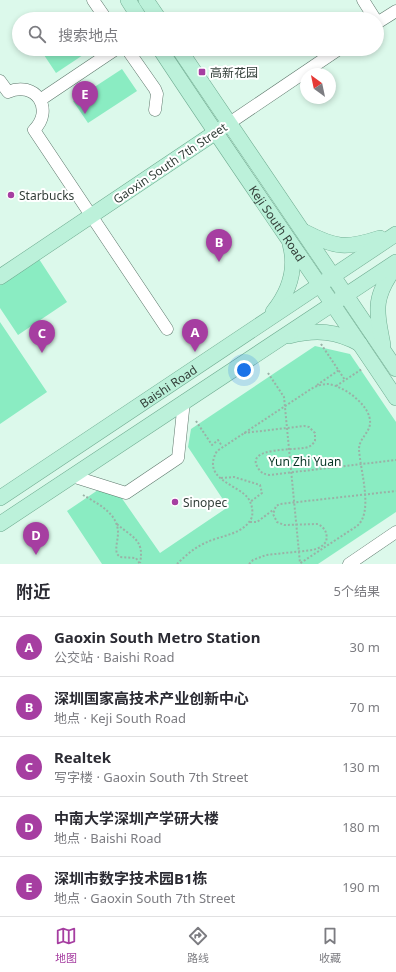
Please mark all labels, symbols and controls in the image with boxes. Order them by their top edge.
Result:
search box [12,12,384,56]
icon: search [26,23,48,45]
text: 搜索地点 [58,25,118,45]
place label: 高新花园 [210,64,258,81]
marker: 高新花园 [197,67,207,77]
north arrow [300,68,336,104]
pin: E [72,81,98,114]
street label: Gaoxin South 7th Street [110,118,231,207]
street label: Keji South Road [245,182,309,264]
place label: Starbucks [19,187,75,204]
marker: Starbucks [6,190,16,200]
pin: B [206,229,232,262]
pin: A [182,319,208,352]
pin: C [29,320,55,353]
your location [234,360,254,380]
street label: Baishi Road [136,361,200,411]
park label: Yun Zhi Yuan [269,453,341,470]
place label: Sinopec [183,494,228,511]
marker: Sinopec [170,497,180,507]
pin: D [23,522,49,555]
text: 附近 [16,580,50,603]
text: 5个结果 [334,582,380,600]
text: Gaoxin South Metro Station [54,627,260,647]
text: A [25,638,34,656]
text: 30 m [350,638,380,656]
text: 公交站 · Baishi Road [54,648,175,666]
text: 深圳国家高技术产业创新中心 [54,688,249,708]
text: B [25,698,33,716]
text: 70 m [350,698,380,716]
text: 地点 · Keji South Road [54,709,186,727]
text: Realtek [54,747,111,767]
text: C [25,758,33,776]
text: 130 m [342,758,380,776]
text: 写字楼 · Gaoxin South 7th Street [54,768,248,786]
text: 中南大学深圳产学研大楼 [54,808,219,828]
text: D [24,818,34,836]
text: 180 m [342,818,380,836]
text: 地点 · Baishi Road [54,829,162,847]
text: 深圳市数字技术园B1栋 [54,868,208,888]
text: E [25,878,33,896]
text: 190 m [342,878,380,896]
text: 地点 · Gaoxin South 7th Street [54,889,235,907]
tab: 地图 [55,925,77,965]
tab: 路线 [187,925,209,965]
tab: 收藏 [319,925,341,965]

